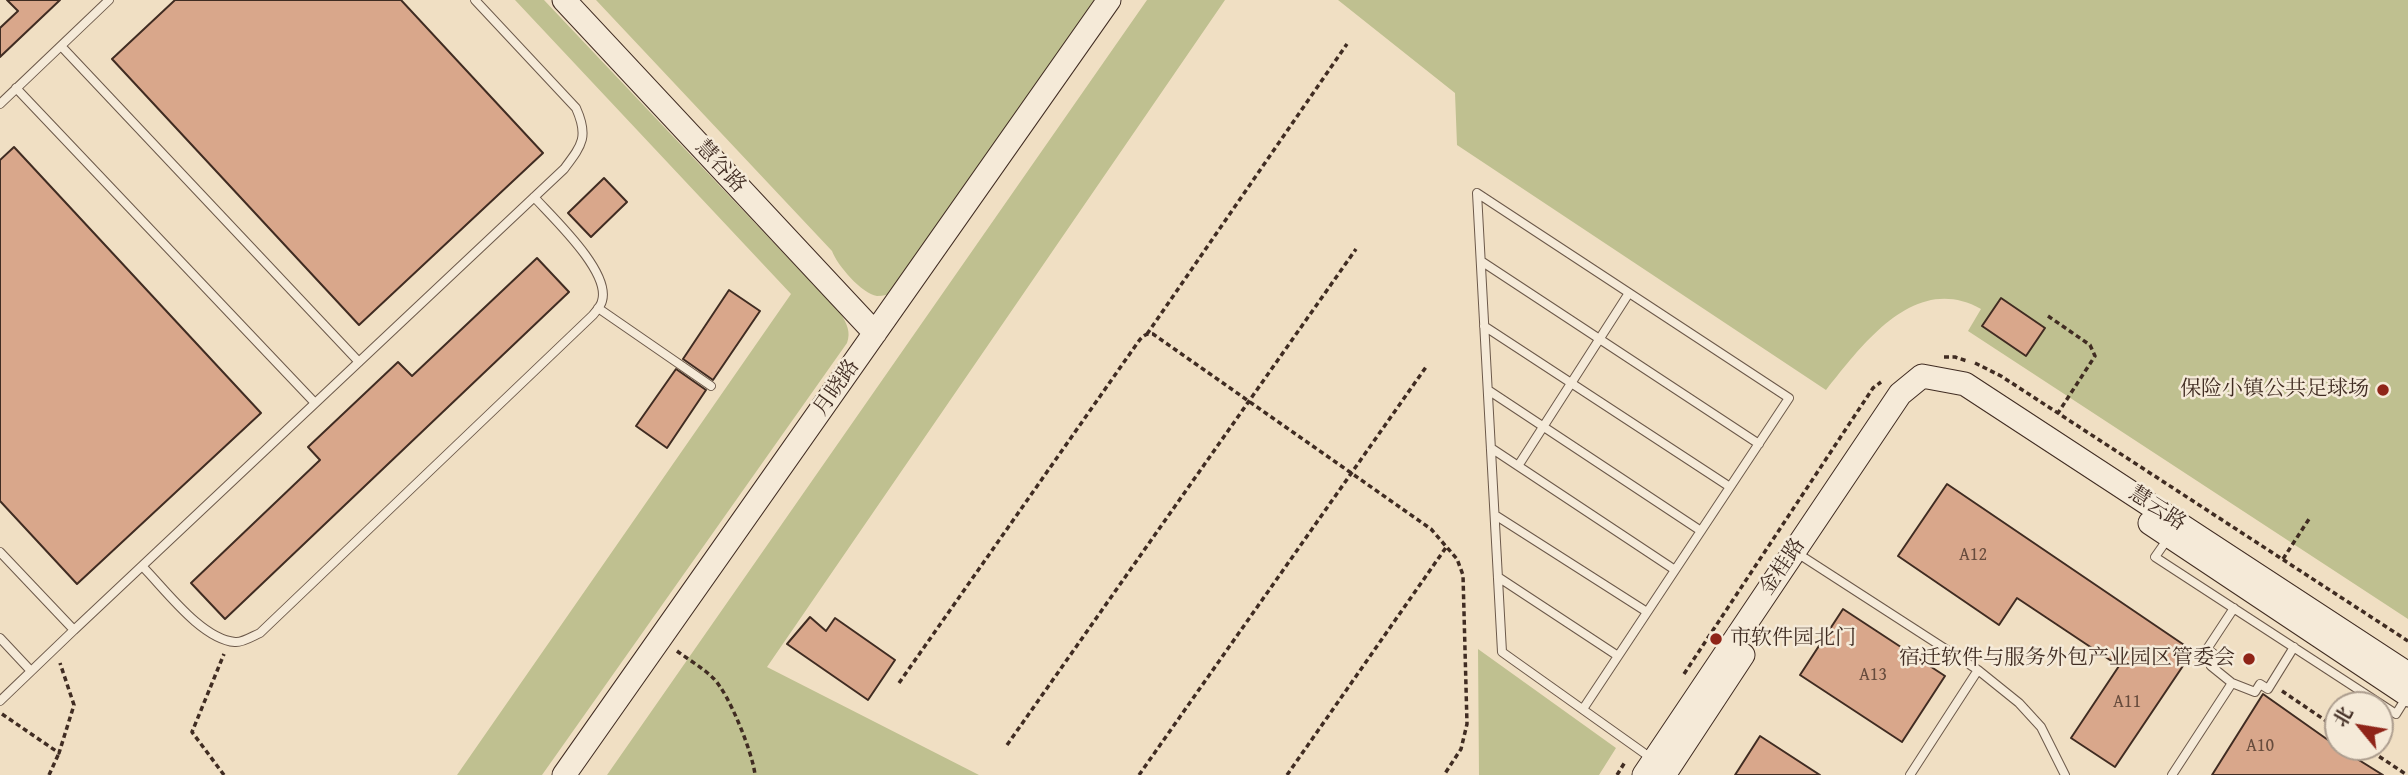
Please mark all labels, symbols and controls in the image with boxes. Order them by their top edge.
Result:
street label: 慧谷路 [689,135,751,199]
street label: 月晓路 [809,355,865,421]
place label: 保险小镇公共足球场 [2180,377,2369,403]
marker: 保险小镇公共足球场 [2375,382,2391,398]
street label: 慧云路 [2124,481,2190,537]
street label: 金桂路 [1755,534,1811,600]
house number: A12 [1959,544,1987,566]
place label: 市软件园北门 [1730,626,1856,652]
marker: 市软件园北门 [1708,631,1724,647]
place label: 宿迁软件与服务外包产业园区管委会 [1899,646,2235,672]
marker: 宿迁软件与服务外包产业园区管委会 [2241,651,2257,667]
house number: A13 [1859,664,1887,686]
house number: A11 [2113,691,2141,713]
north arrow [2324,691,2394,761]
text: 北 [2326,701,2359,732]
house number: A10 [2246,735,2274,757]

